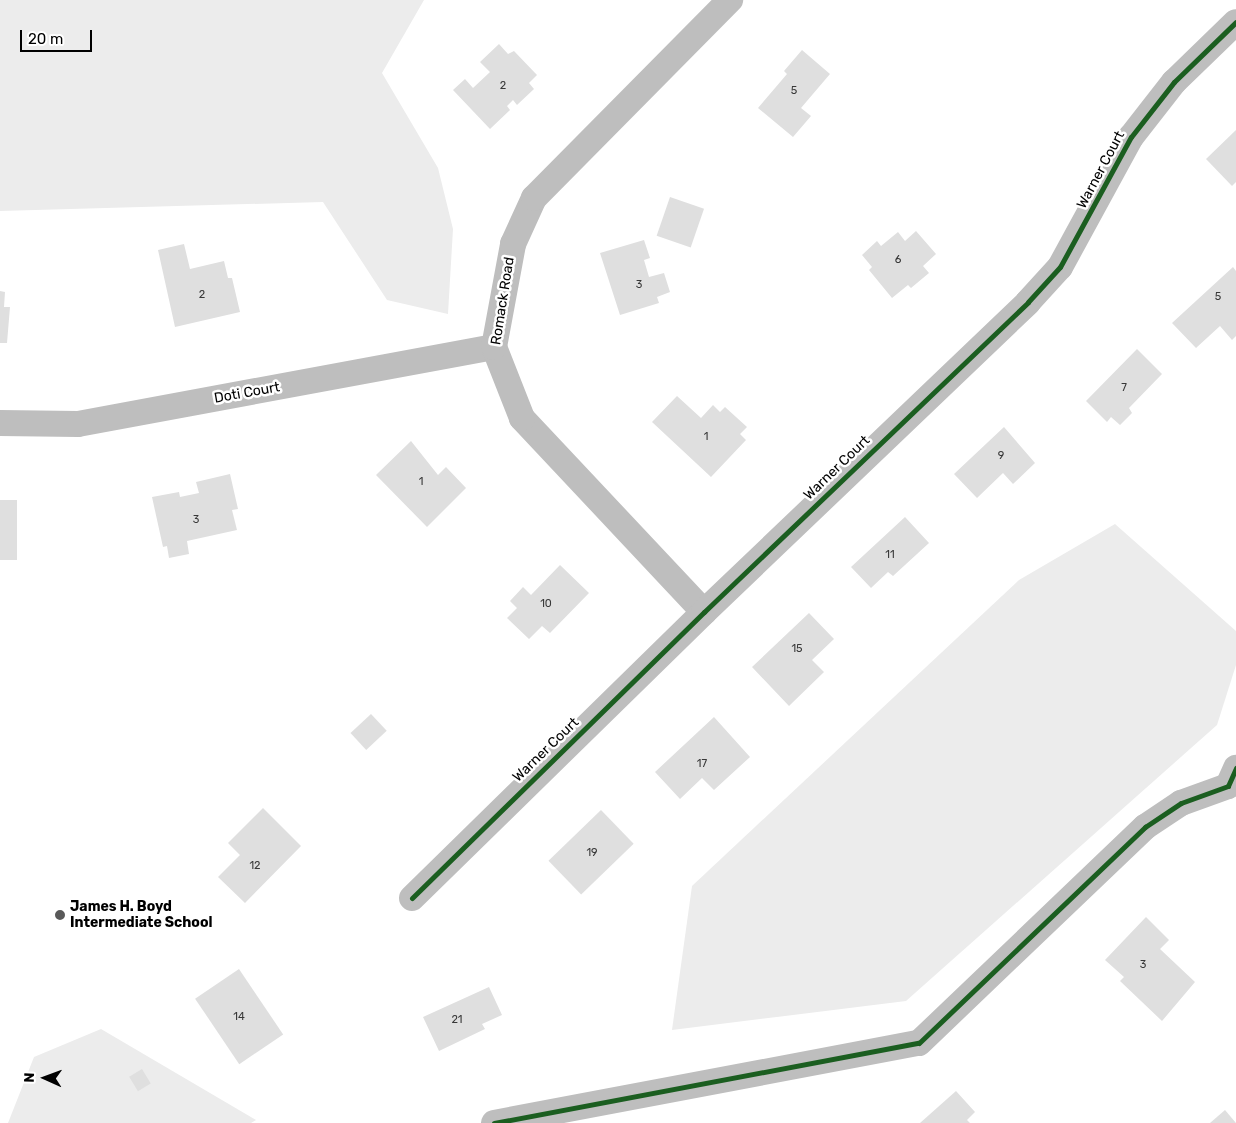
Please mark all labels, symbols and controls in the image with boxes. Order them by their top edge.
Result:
scale bar [22,20,95,52]
text: 20 m [28,30,63,48]
house number: 2 [500,79,506,93]
house number: 5 [791,84,797,98]
street label: Warner Court [1073,128,1129,212]
house number: 6 [895,253,901,267]
street label: Romack Road [488,256,518,346]
house number: 3 [636,278,642,292]
house number: 2 [199,288,205,302]
house number: 5 [1215,290,1221,304]
street label: Doti Court [213,379,281,407]
house number: 7 [1121,381,1127,395]
house number: 1 [704,430,708,444]
street label: Warner Court [800,432,874,504]
house number: 9 [998,449,1004,463]
house number: 1 [419,475,423,489]
house number: 3 [193,513,199,527]
house number: 11 [885,548,895,562]
house number: 10 [540,597,552,611]
house number: 15 [791,642,803,656]
street label: Warner Court [509,714,583,786]
house number: 17 [697,757,707,771]
house number: 19 [586,846,598,860]
house number: 12 [249,859,261,873]
place label: James H. Boyd Intermediate School [70,899,212,932]
marker: James H. Boyd Intermediate School [54,909,66,921]
house number: 3 [1140,958,1146,972]
house number: 14 [233,1010,245,1024]
house number: 21 [451,1013,463,1027]
north arrow [20,1053,70,1103]
text: N [21,1072,38,1083]

